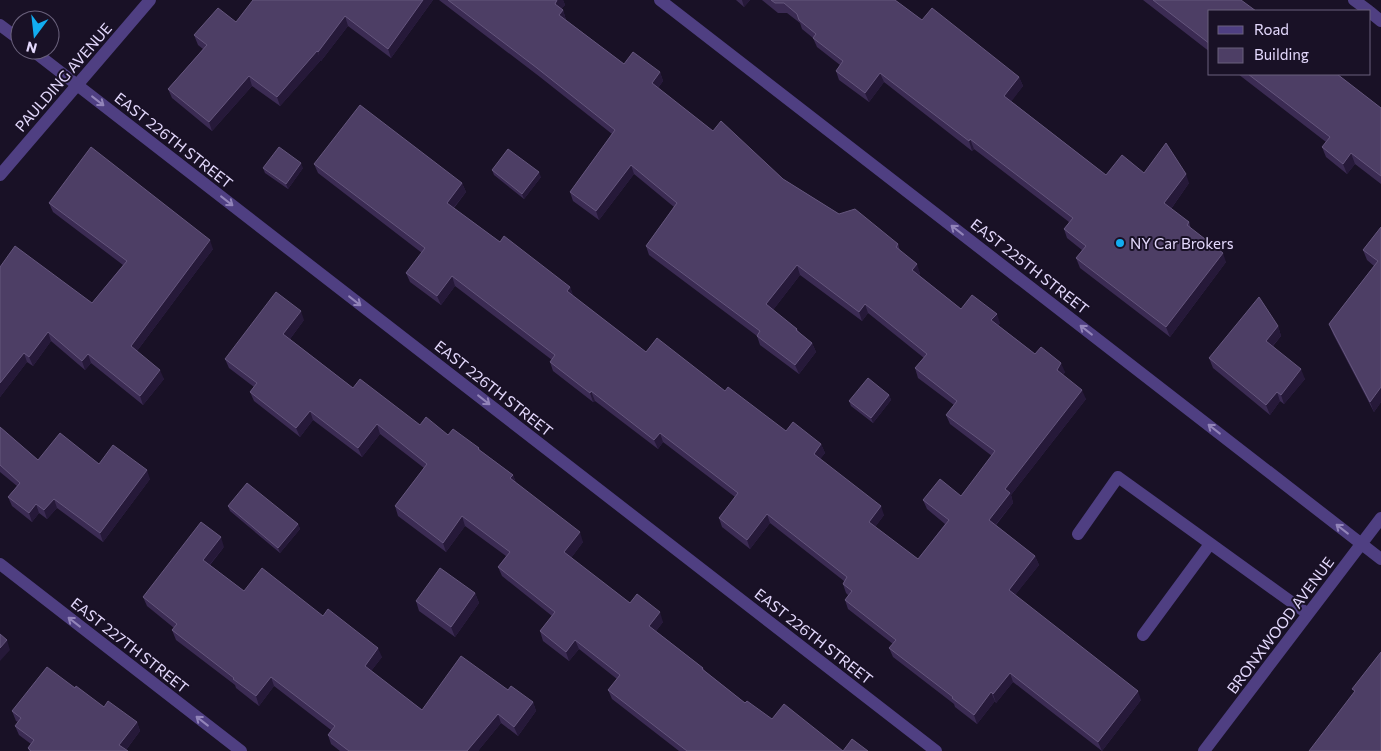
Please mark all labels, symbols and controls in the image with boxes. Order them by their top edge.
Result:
north arrow [10,10,60,60]
legend [1208,10,1371,75]
street label: PAULDING AVENUE [11,19,115,135]
text: Road [1254,20,1289,38]
text: Building [1254,45,1309,63]
street label: EAST 226TH STREET [111,88,237,192]
one-way arrow [91,96,104,107]
one-way arrow [220,196,234,206]
street label: EAST 225TH STREET [967,214,1093,318]
one-way arrow [951,225,964,236]
place label: NY Car Brokers [1130,234,1234,252]
marker: NY Car Brokers [1114,237,1126,249]
one-way arrow [348,295,361,306]
one-way arrow [1079,324,1092,335]
street label: EAST 226TH STREET [431,336,557,440]
one-way arrow [477,395,491,405]
one-way arrow [1208,424,1221,435]
one-way arrow [1336,523,1349,534]
street label: BRONXWOOD AVENUE [1223,553,1337,697]
street label: EAST 226TH STREET [751,584,877,688]
street label: EAST 227TH STREET [68,593,193,697]
one-way arrow [68,616,81,627]
one-way arrow [195,716,209,726]

